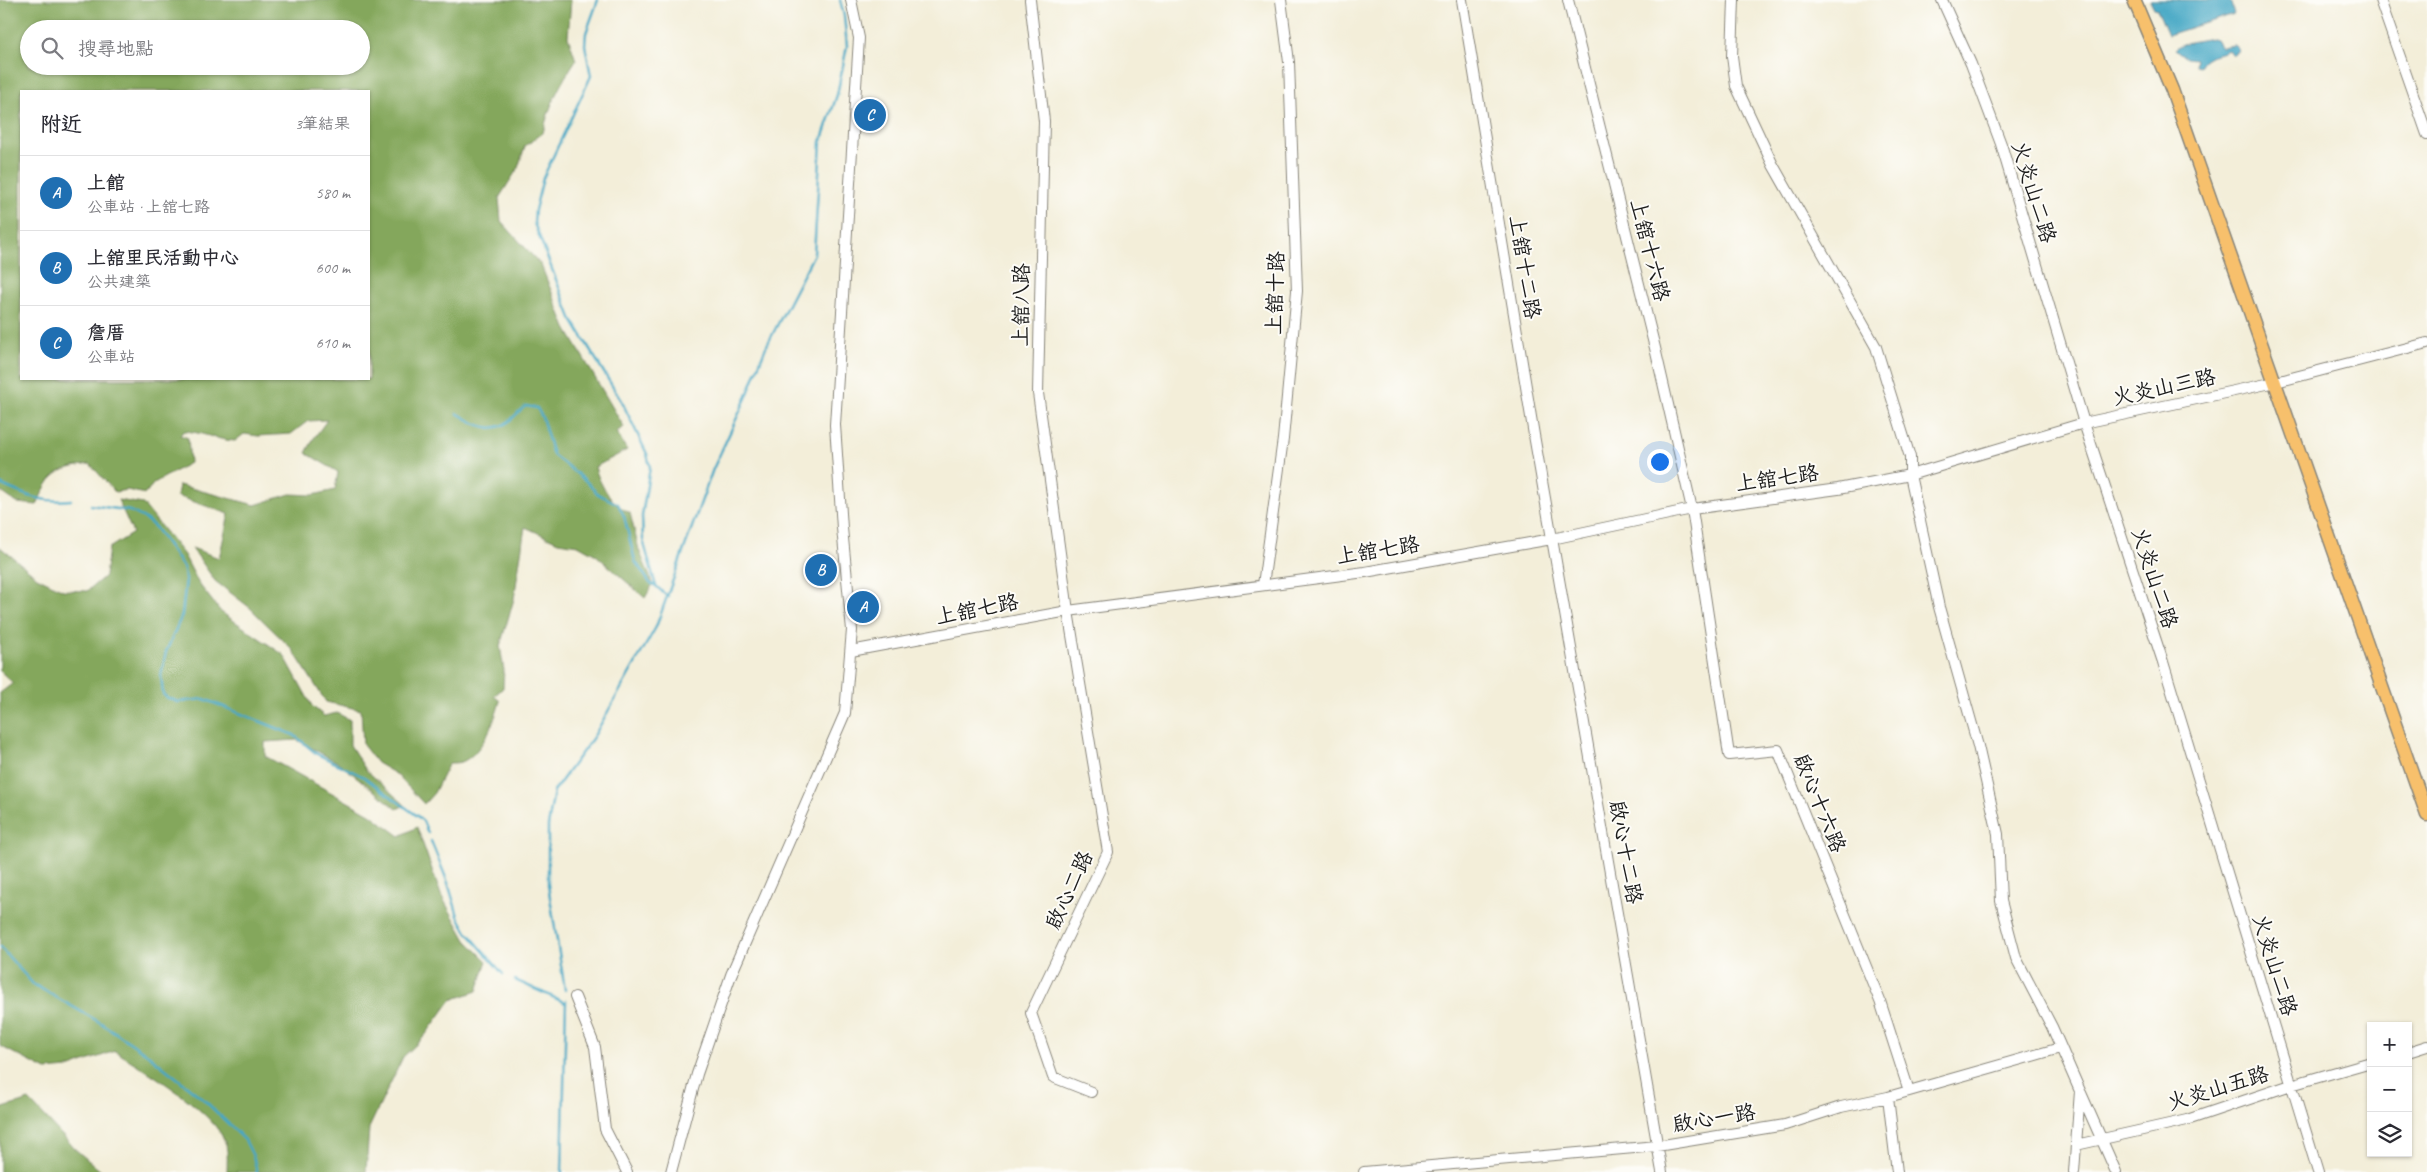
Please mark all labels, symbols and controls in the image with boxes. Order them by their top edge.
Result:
search box [20,20,370,75]
icon: search [38,34,66,62]
text: 搜尋地點 [78,37,154,61]
pin: C [854,96,886,134]
text: 附近 [40,111,82,137]
text: 3筆結果 [295,114,350,134]
street label: 火炎山二路 [2006,138,2062,246]
text: 上館 [87,171,125,195]
text: A [52,183,60,203]
text: 580 m [316,183,350,203]
street label: 上舘十六路 [1625,196,1675,304]
text: 公車站 · 上舘七路 [87,197,210,217]
street label: 上舘十二路 [1504,213,1546,321]
text: 上舘里民活動中心 [87,246,239,270]
street label: 上舘十路 [1261,251,1289,335]
text: B [52,258,60,278]
text: 600 m [316,258,350,278]
street label: 上舘八路 [1007,263,1035,347]
text: 公共建築 [87,272,151,292]
text: 詹厝 [87,321,125,345]
text: C [52,333,60,353]
text: 610 m [316,333,350,353]
text: 公車站 [87,347,135,367]
street label: 火炎山三路 [2110,363,2218,411]
your location [1647,449,1673,475]
street label: 上舘七路 [1734,459,1820,497]
street label: 火炎山二路 [2126,524,2184,632]
street label: 上舘七路 [1334,531,1422,569]
pin: B [805,551,837,589]
pin: A [847,588,879,626]
street label: 上舘七路 [933,588,1021,630]
street label: 啟心十六路 [1788,749,1852,857]
street label: 啟心十二路 [1604,798,1648,906]
street label: 啟心二路 [1039,846,1099,934]
street label: 火炎山二路 [2247,911,2303,1019]
map controls [2367,1022,2412,1157]
button: + [2367,1022,2412,1067]
street label: 火炎山五路 [2164,1060,2272,1116]
button: − [2367,1067,2412,1112]
street label: 啟心一路 [1670,1099,1758,1137]
button: layers [2367,1112,2412,1157]

